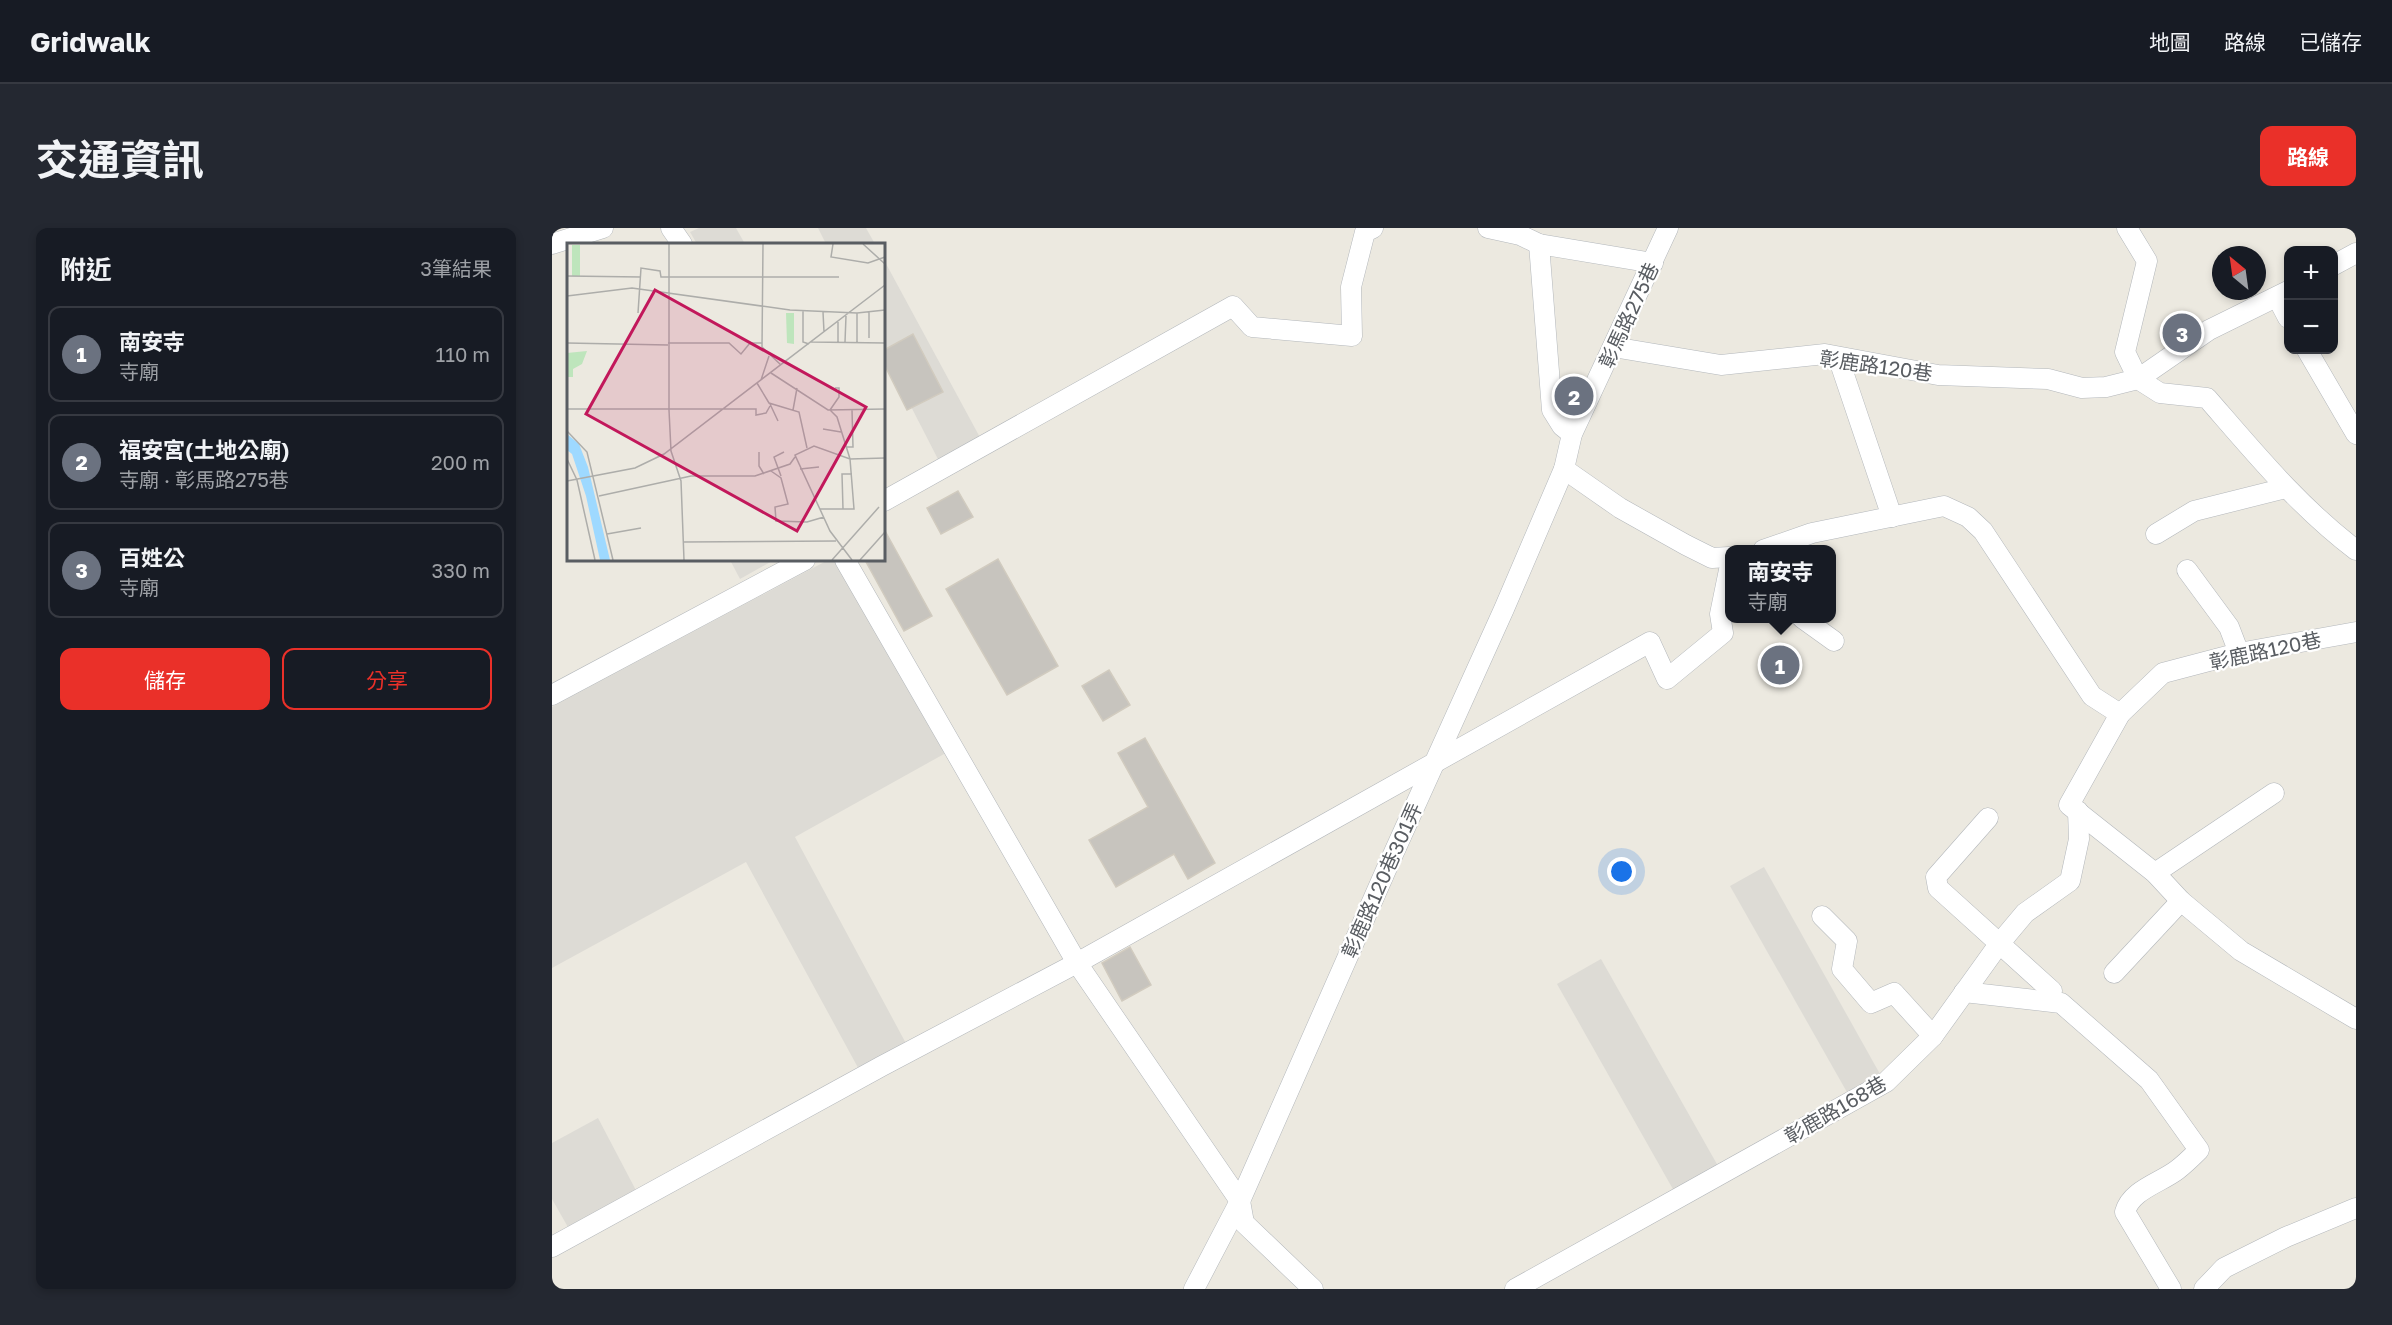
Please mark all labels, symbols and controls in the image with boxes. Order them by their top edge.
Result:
text: Gridwalk [30,25,151,58]
text: 地圖 [2149,29,2191,55]
text: 路線 [2224,29,2266,55]
text: 已儲存 [2299,29,2362,55]
button: 路線 [2260,126,2356,186]
text: 交通資訊 [36,134,204,184]
inset map [567,243,885,561]
north arrow [2212,246,2266,300]
map controls [2284,246,2338,354]
button: + [2284,246,2338,300]
text: 附近 [60,254,112,285]
text: 3筆結果 [420,256,492,280]
street label: 彰馬路275巷 [1593,258,1663,372]
button: − [2284,300,2338,354]
pin: 3 [2162,310,2202,356]
text: 南安寺 [119,328,185,355]
text: 1 [76,342,87,366]
text: 110 m [436,342,490,366]
street label: 彰鹿路120巷 [1818,345,1934,385]
text: 寺廟 [119,359,159,383]
pin: 2 [1554,374,1594,418]
text: 福安宮(土地公廟) [119,436,290,463]
text: 2 [75,450,88,474]
text: 200 m [431,450,490,474]
text: 寺廟 · 彰馬路275巷 [119,467,289,491]
text: 百姓公 [119,544,185,571]
popup [1725,545,1836,623]
text: 3 [75,558,88,582]
text: 330 m [432,558,490,582]
text: 南安寺 [1747,558,1814,585]
text: 寺廟 [119,575,159,599]
text: 寺廟 [1747,589,1787,613]
street label: 彰鹿路120巷 [2207,626,2323,674]
pin: 1 [1760,642,1800,688]
button: 儲存 [60,648,270,710]
button: 分享 [282,648,492,710]
street label: 彰鹿路120巷301弄 [1336,799,1426,961]
your location [1607,857,1636,886]
street label: 彰鹿路168巷 [1780,1070,1890,1148]

